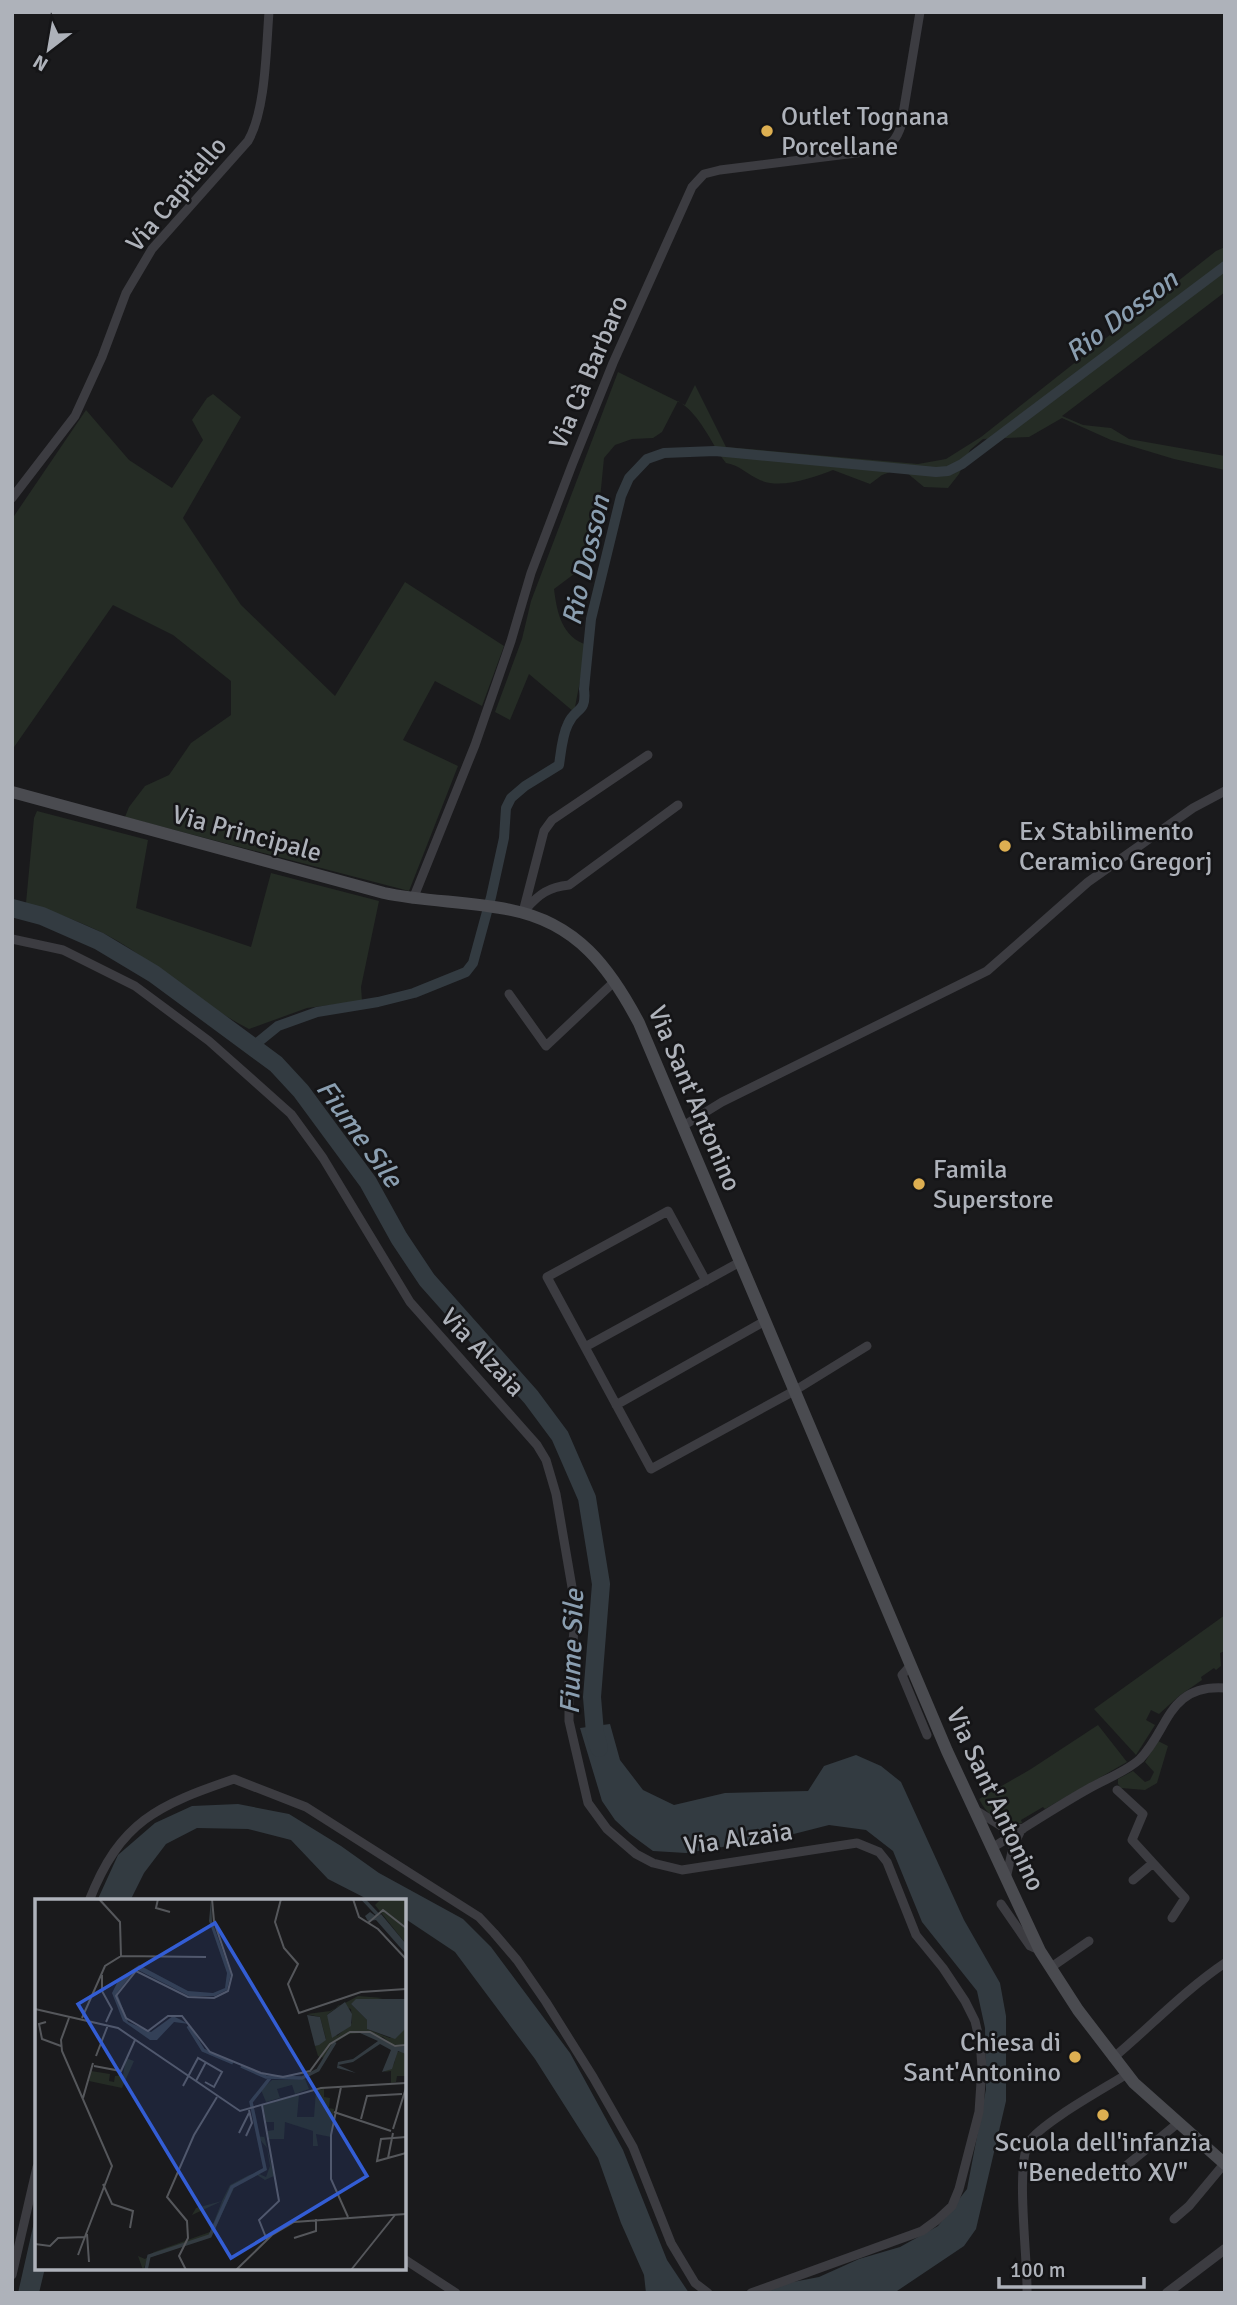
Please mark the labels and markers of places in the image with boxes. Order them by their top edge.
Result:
place label: Outlet Tognana Porcellane [781,101,949,163]
marker: Outlet Tognana Porcellane [759,123,775,139]
place label: Ex Stabilimento Ceramico Gregorj [1019,816,1213,878]
marker: Ex Stabilimento Ceramico Gregorj [997,838,1013,854]
place label: Famila Superstore [933,1154,1054,1216]
marker: Famila Superstore [911,1176,927,1192]
place label: Chiesa di Sant'Antonino [903,2027,1061,2089]
marker: Chiesa di Sant'Antonino [1067,2049,1083,2065]
marker: Scuola dell'infanzia "Benedetto XV" [1095,2107,1111,2123]
place label: Scuola dell'infanzia "Benedetto XV" [995,2127,1211,2189]

